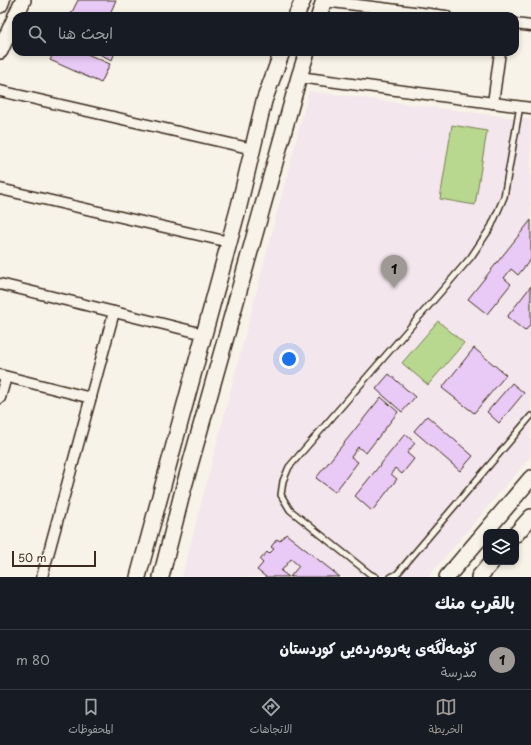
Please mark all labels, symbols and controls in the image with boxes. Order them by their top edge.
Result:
search box [12,12,519,56]
text: ابحث هنا [58,21,113,44]
icon: search [26,23,48,45]
pin: 1 [381,255,407,288]
your location [279,349,299,369]
map controls [483,529,519,565]
button: layers [483,529,519,565]
scale bar [12,549,96,568]
text: 50 m [18,549,47,566]
text: بالقرب منك [435,589,515,615]
text: كۆمەڵگەی پەروەردەیی كوردستان [279,636,477,659]
text: 80 m [16,650,50,669]
text: 1 [499,650,505,669]
text: مدرسة [441,662,477,681]
tab: المحفوظات [68,696,113,739]
tab: الاتجاهات [250,696,292,739]
tab: الخريطة [429,696,463,739]

